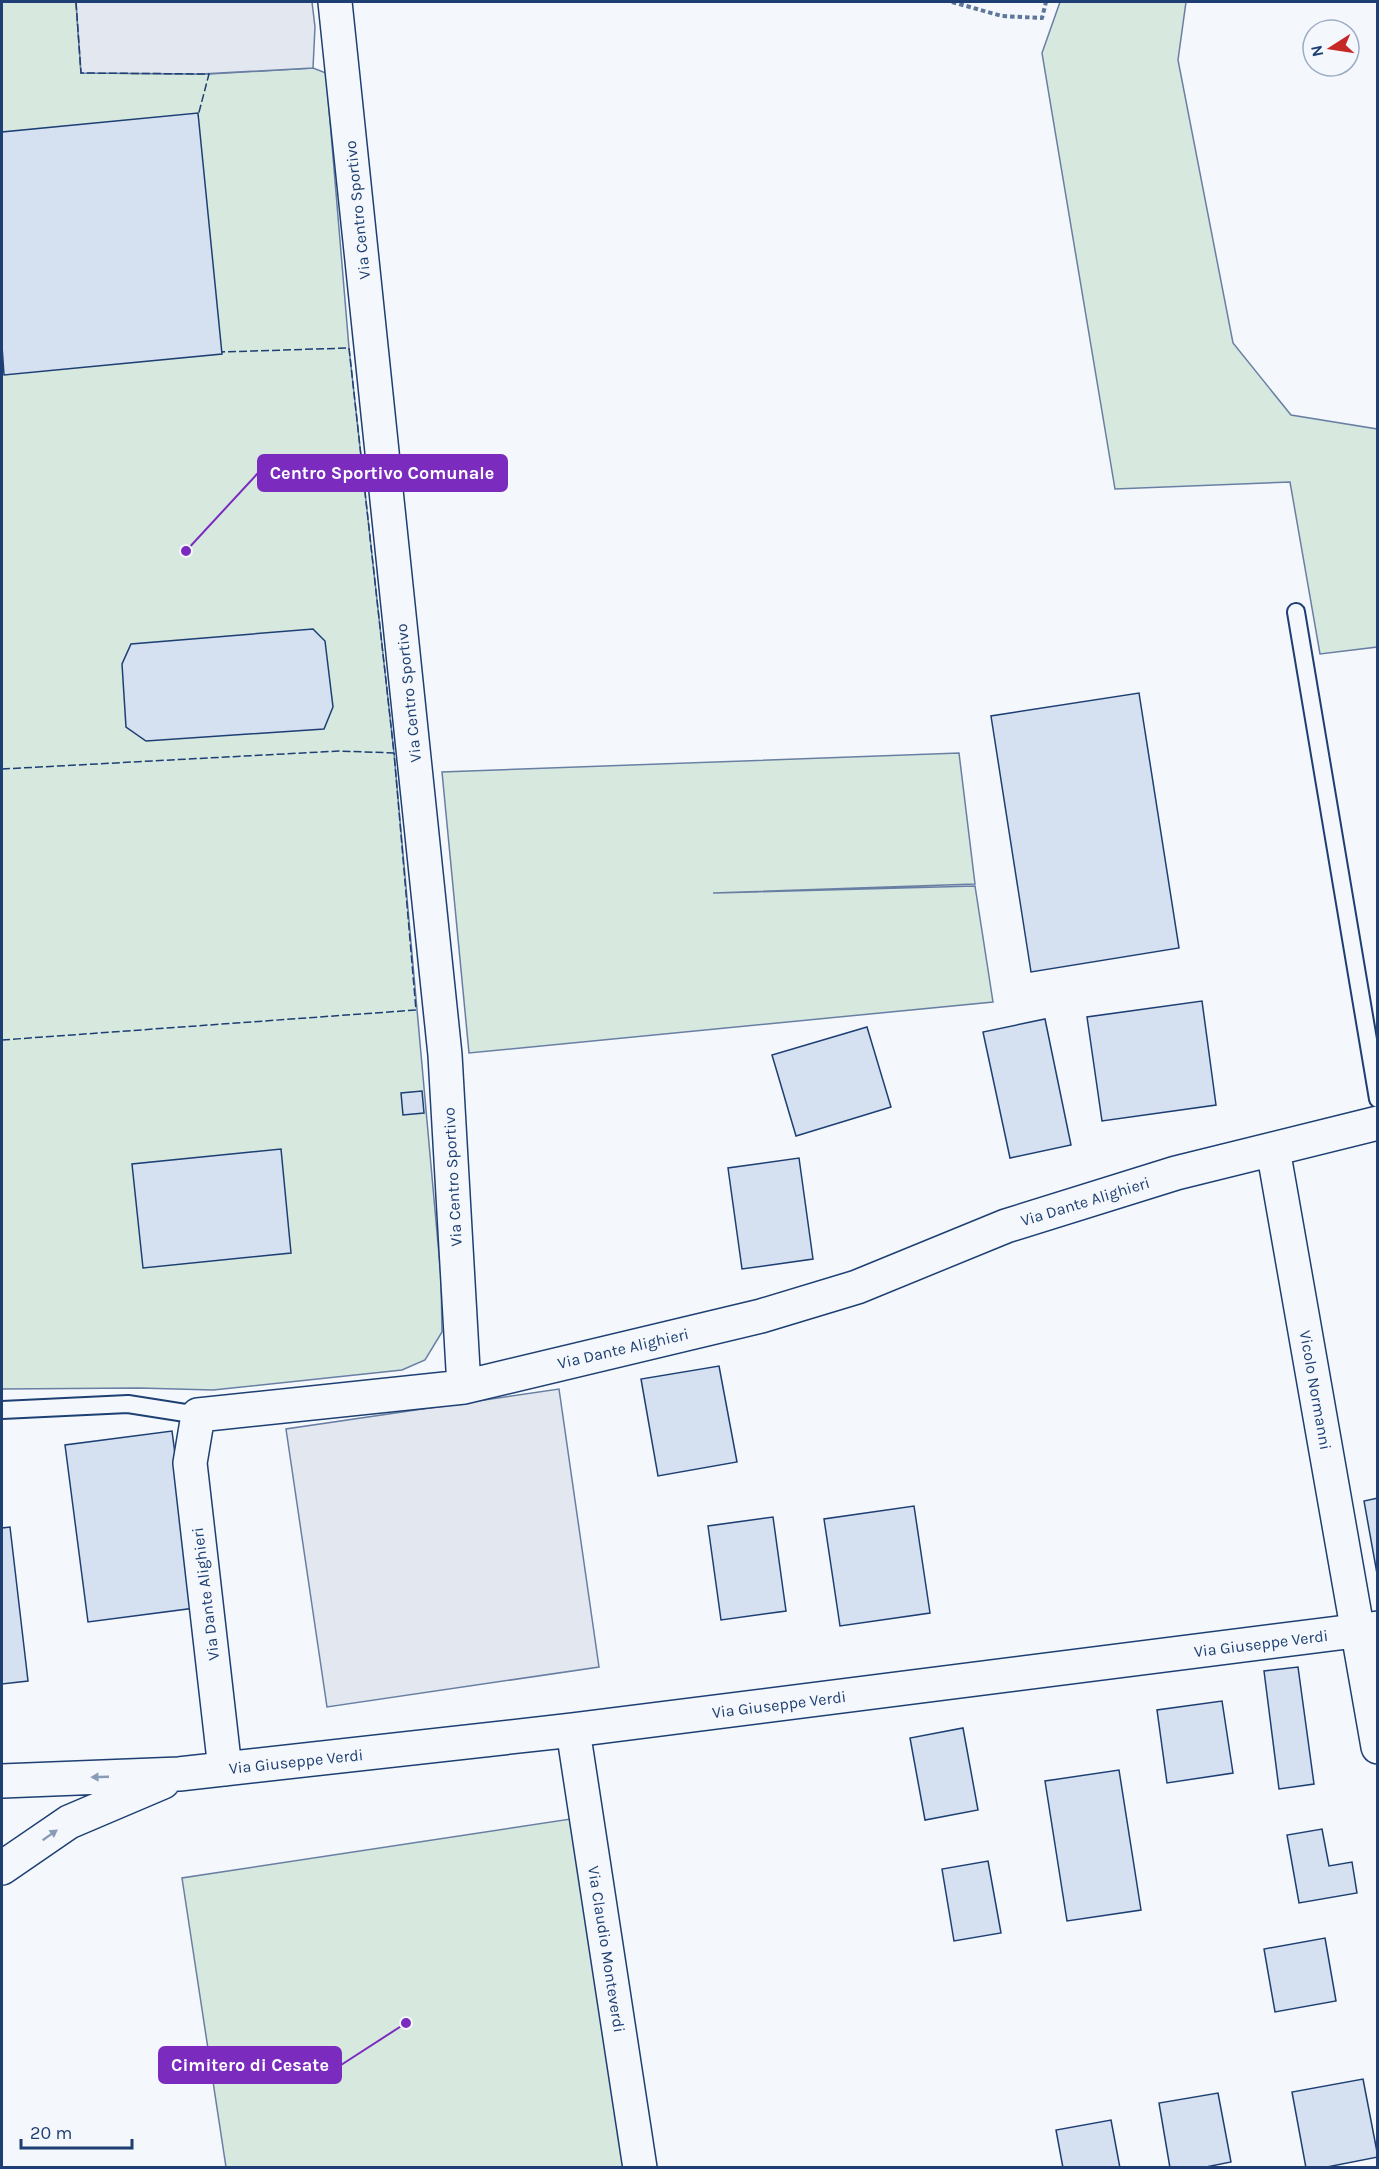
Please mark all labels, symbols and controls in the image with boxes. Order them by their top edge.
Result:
north arrow [1301,18,1361,78]
text: N [1306,43,1327,59]
street label: Via Centro Sportivo [341,140,374,280]
callout: Centro Sportivo Comunale [258,455,507,491]
text: Centro Sportivo Comunale [270,462,494,484]
street label: Via Centro Sportivo [392,623,425,763]
street label: Via Centro Sportivo [439,1107,466,1247]
street label: Via Dante Alighieri [1018,1173,1152,1230]
street label: Via Dante Alighieri [556,1324,691,1373]
street label: Vicolo Normanni [1296,1329,1335,1451]
street label: Via Dante Alighieri [188,1526,223,1662]
street label: Via Giuseppe Verdi [1193,1626,1329,1661]
street label: Via Giuseppe Verdi [711,1687,847,1722]
street label: Via Giuseppe Verdi [228,1745,364,1778]
one-way arrow [90,1772,109,1782]
one-way arrow [41,1829,57,1841]
street label: Via Claudio Monteverdi [584,1864,629,2034]
callout: Cimitero di Cesate [159,2047,341,2083]
text: Cimitero di Cesate [171,2054,329,2076]
scale bar [21,2112,132,2150]
text: 20 m [30,2122,72,2144]

